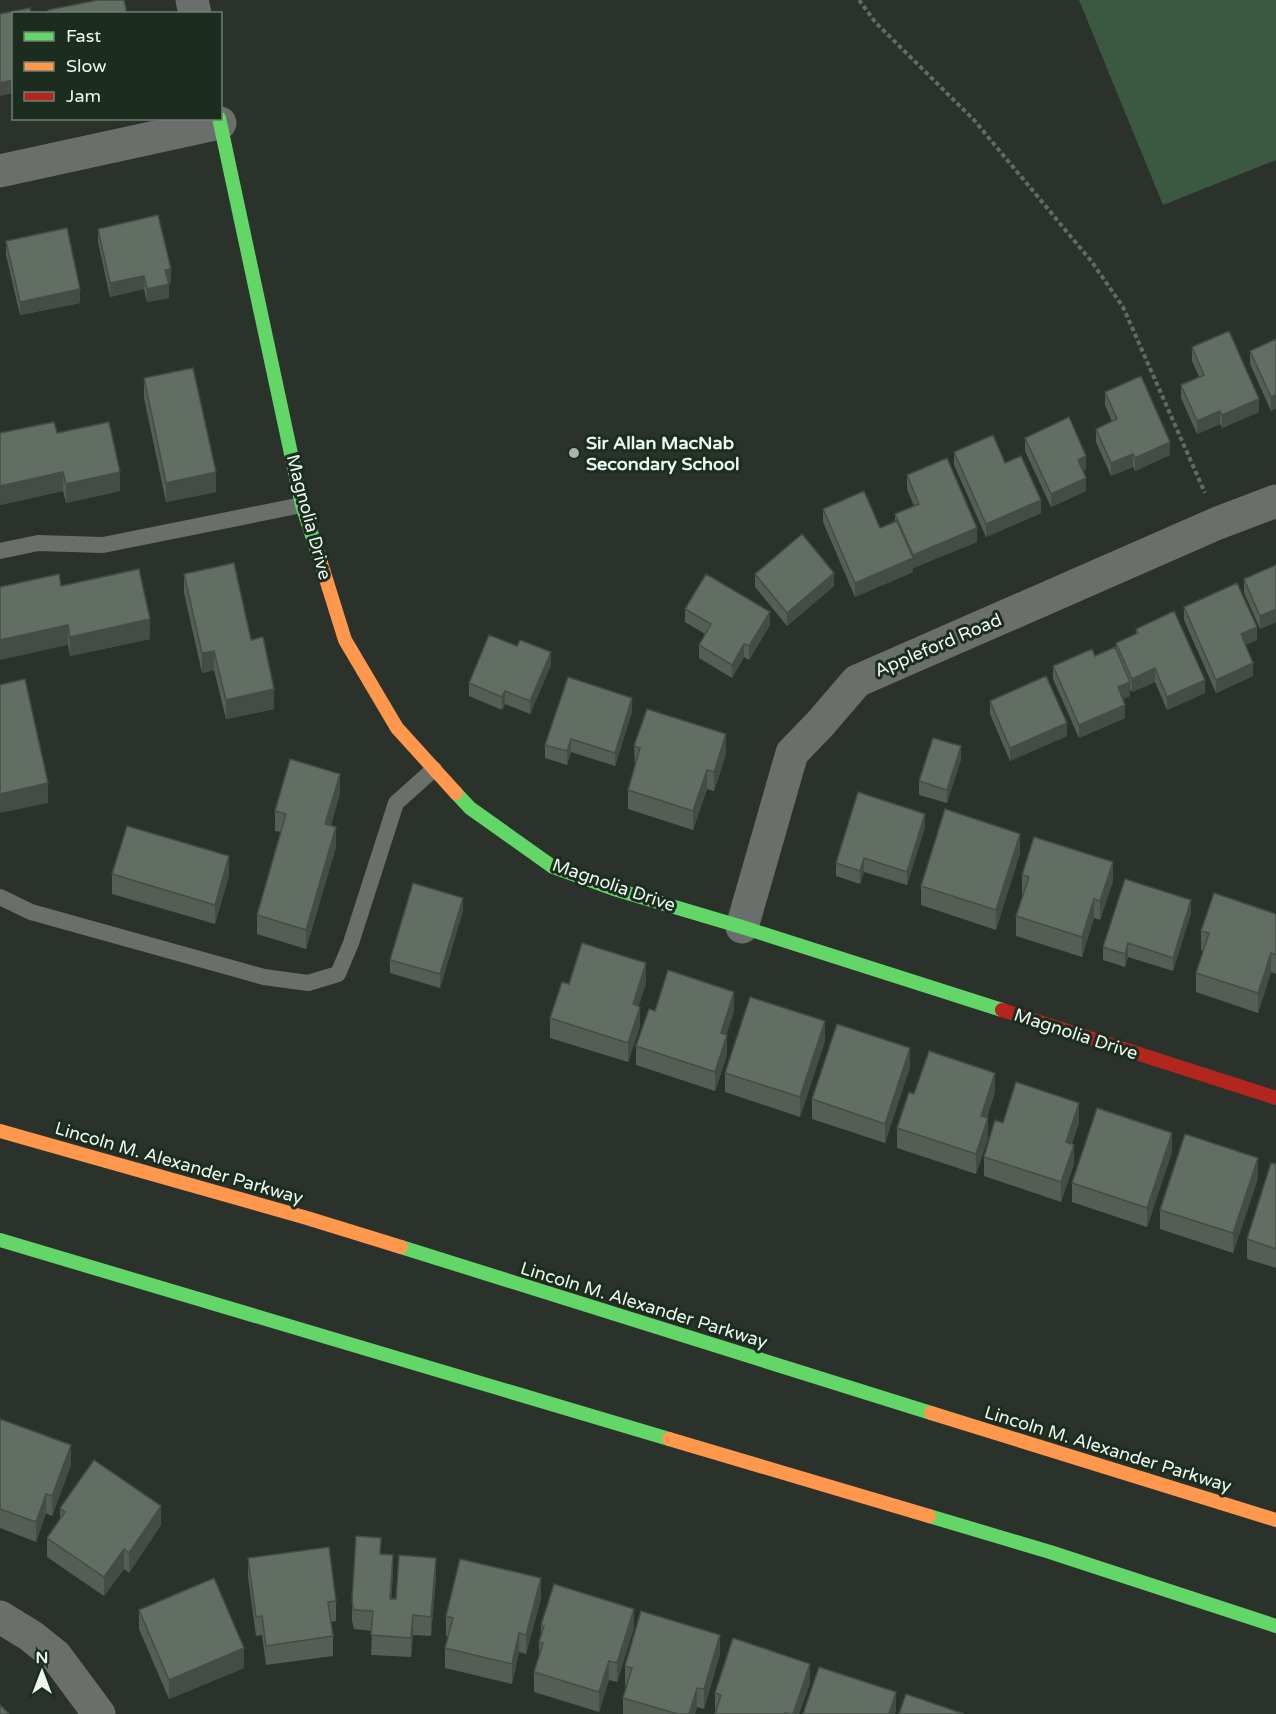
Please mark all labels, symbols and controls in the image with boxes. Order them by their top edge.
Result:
legend [12,12,222,120]
text: Fast [66,25,101,47]
text: Slow [66,55,107,77]
text: Jam [66,85,101,107]
place label: Sir Allan MacNab Secondary School [586,432,739,475]
marker: Sir Allan MacNab Secondary School [567,446,581,460]
street label: Magnolia Drive [282,452,336,582]
street label: Appleford Road [871,608,1005,682]
street label: Magnolia Drive [549,854,679,916]
street label: Magnolia Drive [1011,1004,1141,1064]
street label: Lincoln M. Alexander Parkway [52,1117,306,1209]
street label: Lincoln M. Alexander Parkway [518,1257,771,1353]
street label: Lincoln M. Alexander Parkway [982,1401,1235,1497]
north arrow [12,1642,72,1702]
text: N [36,1648,48,1668]

